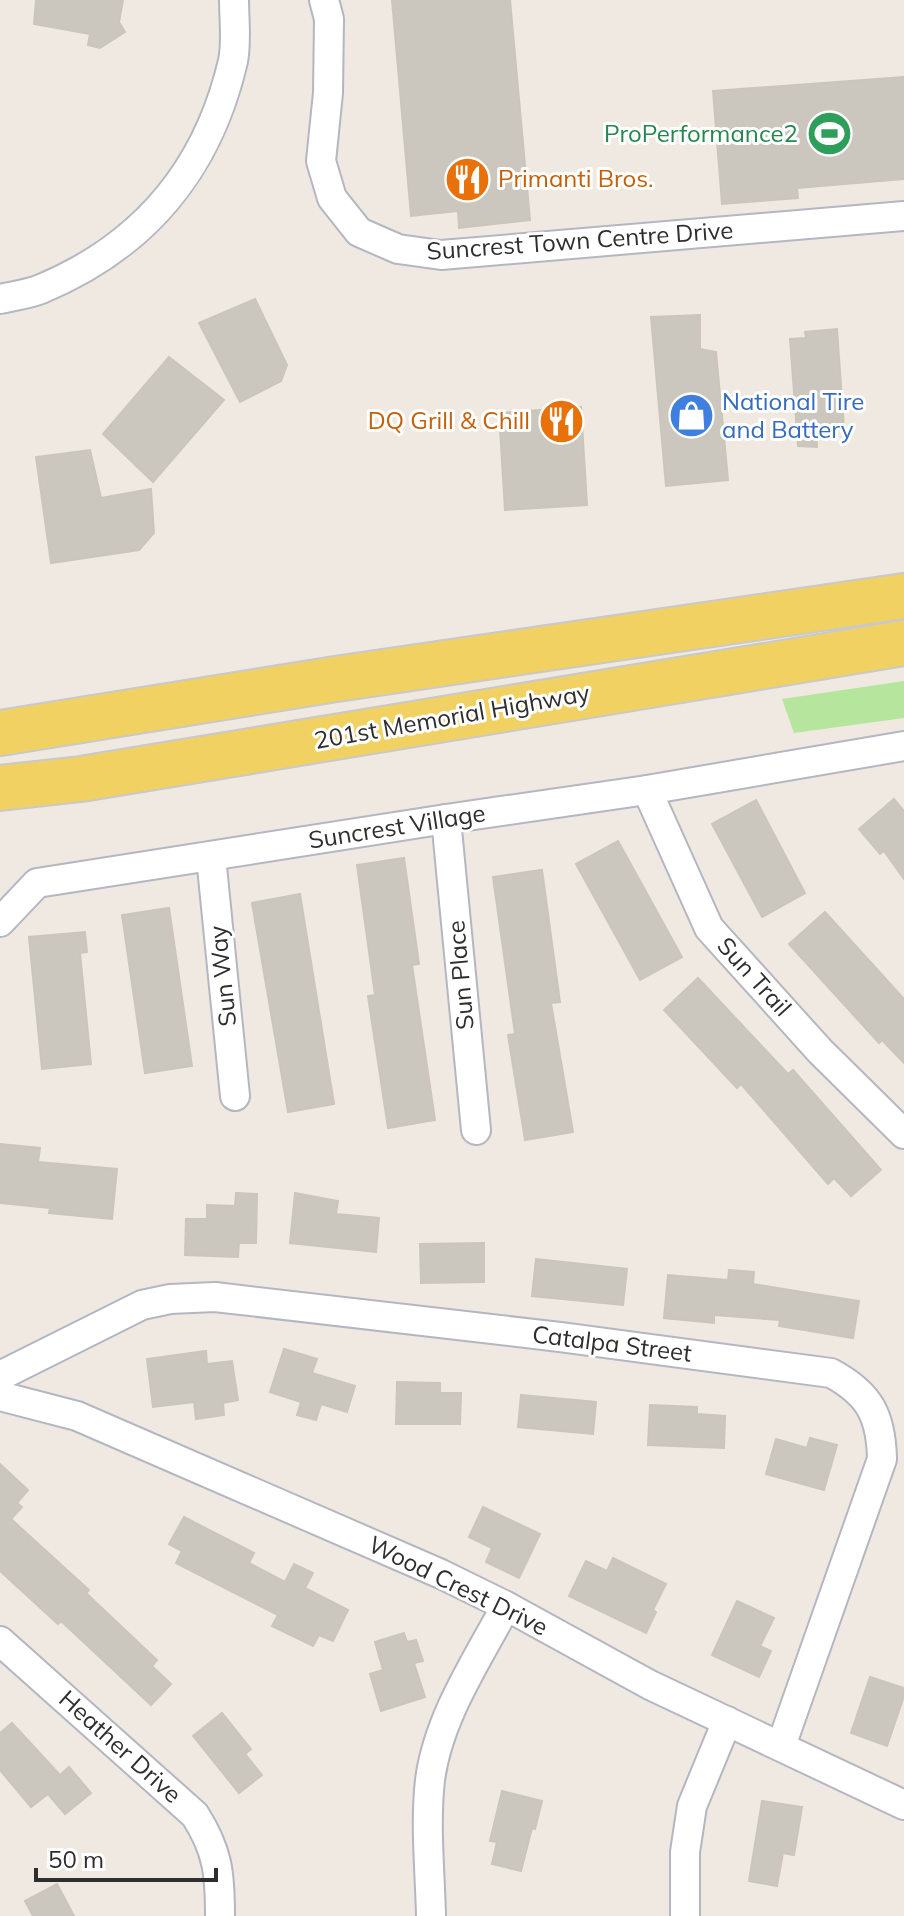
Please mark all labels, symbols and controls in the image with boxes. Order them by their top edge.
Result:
sports icon: ProPerformance2 [805,110,853,158]
place label: ProPerformance2 [604,118,798,148]
restaurant icon: Primanti Bros. [443,155,491,203]
place label: Primanti Bros. [498,163,654,193]
street label: Suncrest Town Centre Drive [426,214,734,266]
place label: National Tire and Battery [722,386,864,444]
shop icon: National Tire and Battery [667,392,715,440]
restaurant icon: DQ Grill & Chill [537,397,585,445]
place label: DQ Grill & Chill [368,405,530,435]
street label: 201st Memorial Highway [312,677,592,755]
street label: Suncrest Village [306,797,487,855]
street label: Sun Place [440,919,480,1031]
street label: Sun Way [202,924,242,1028]
street label: Sun Trail [711,931,798,1022]
street label: Catalpa Street [531,1318,694,1368]
street label: Wood Crest Drive [364,1529,553,1642]
street label: Heather Drive [53,1683,188,1809]
scale bar [36,1832,216,1882]
text: 50 m [48,1844,104,1874]

